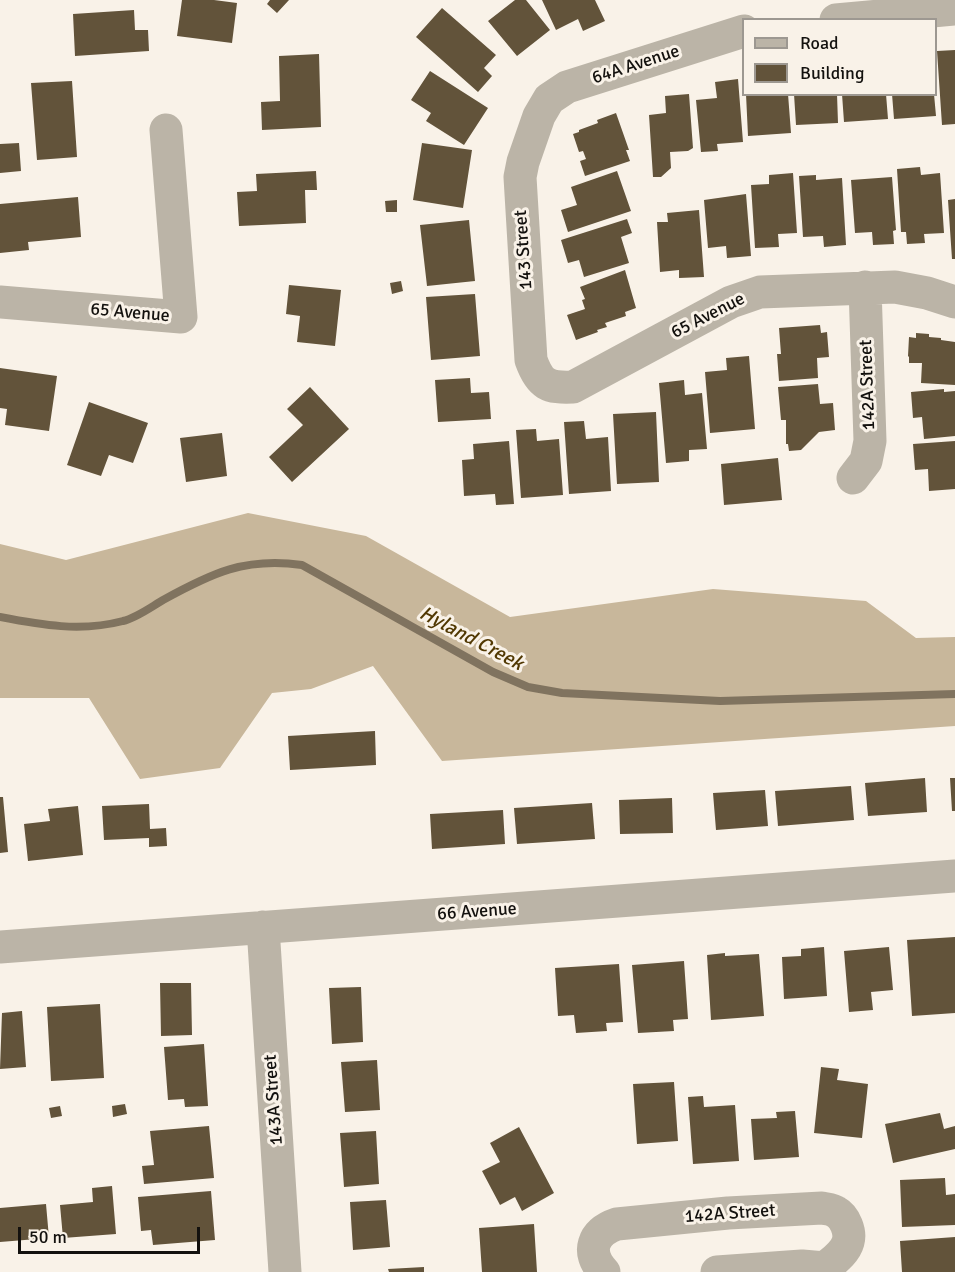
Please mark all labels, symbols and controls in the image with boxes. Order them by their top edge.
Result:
legend [742,18,937,96]
text: Road [800,32,839,54]
street label: 64A Avenue [590,41,682,89]
text: Building [800,62,864,84]
street label: 143 Street [510,209,538,291]
street label: 65 Avenue [668,288,748,344]
street label: 65 Avenue [89,299,171,327]
street label: 142A Street [856,339,880,431]
water label: Hyland Creek [415,602,527,676]
street label: 66 Avenue [436,898,518,926]
street label: 143A Street [260,1054,288,1146]
street label: 142A Street [684,1200,776,1228]
scale bar [21,1215,202,1253]
text: 50 m [29,1226,67,1248]

